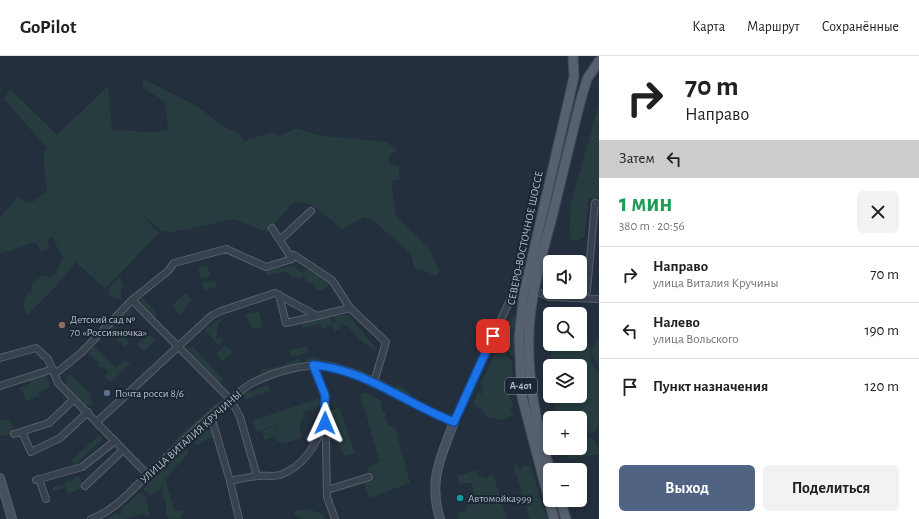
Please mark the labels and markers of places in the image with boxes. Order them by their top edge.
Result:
place label: Детский сад № 70 «Россияночка» [70,314,147,338]
pin [476,319,510,353]
marker: Детский сад № 70 «Россияночка» [57,320,67,330]
marker: Почта росси 8/6 [102,388,112,398]
place label: Почта росси 8/6 [115,388,184,399]
marker: Автомойка999 [455,493,465,503]
place label: Автомойка999 [468,493,532,504]

